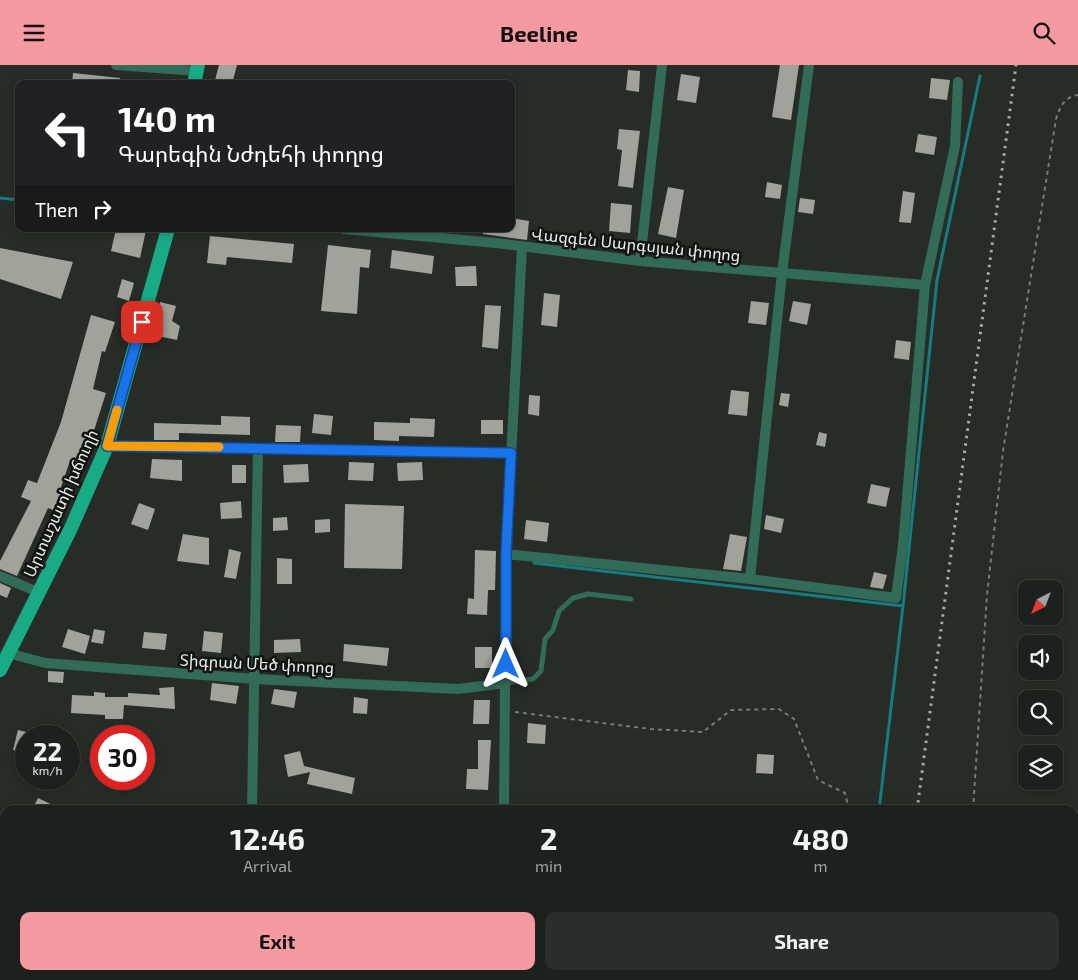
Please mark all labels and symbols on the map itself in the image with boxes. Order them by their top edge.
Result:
street label: Վազգեն Սարգսյան փողոց [530,224,741,265]
pin [121,301,163,343]
street label: Արտաշատի խճուղի [19,426,102,580]
north arrow [1018,580,1062,625]
position arrow [479,637,531,689]
street label: Տիգրան Մեծ փողոց [179,649,335,678]
speed limit sign: 30 [90,725,155,790]

